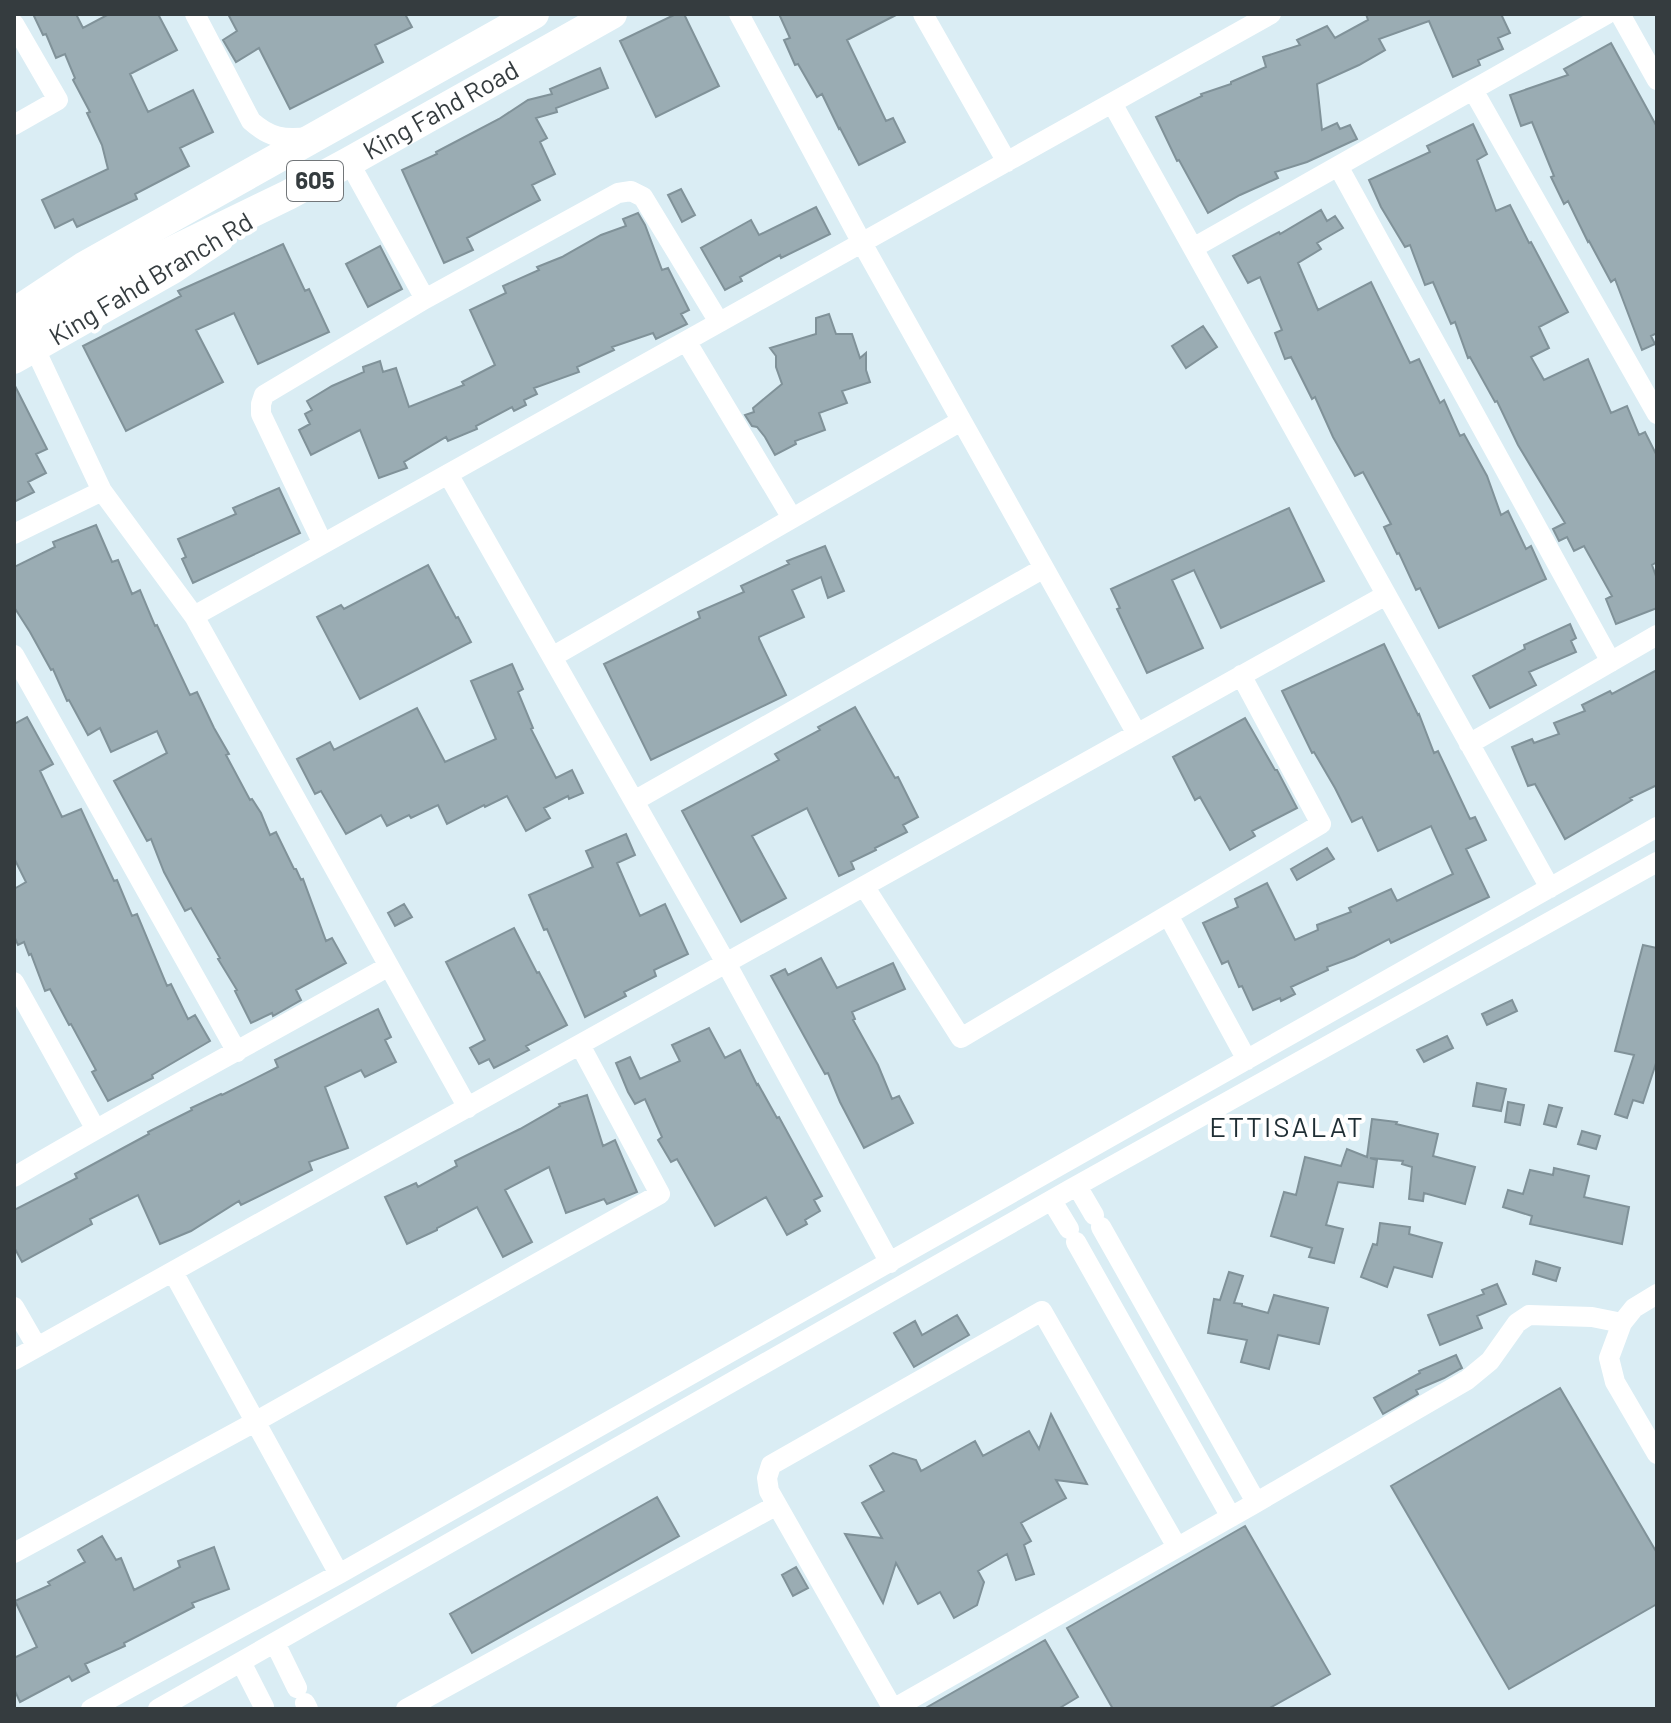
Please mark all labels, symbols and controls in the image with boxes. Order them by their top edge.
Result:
street label: King Fahd Road [357,53,523,165]
road number: 605 [287,161,343,201]
street label: King Fahd Branch Rd [43,205,258,351]
district label: ETTISALAT [1209,1109,1365,1143]

